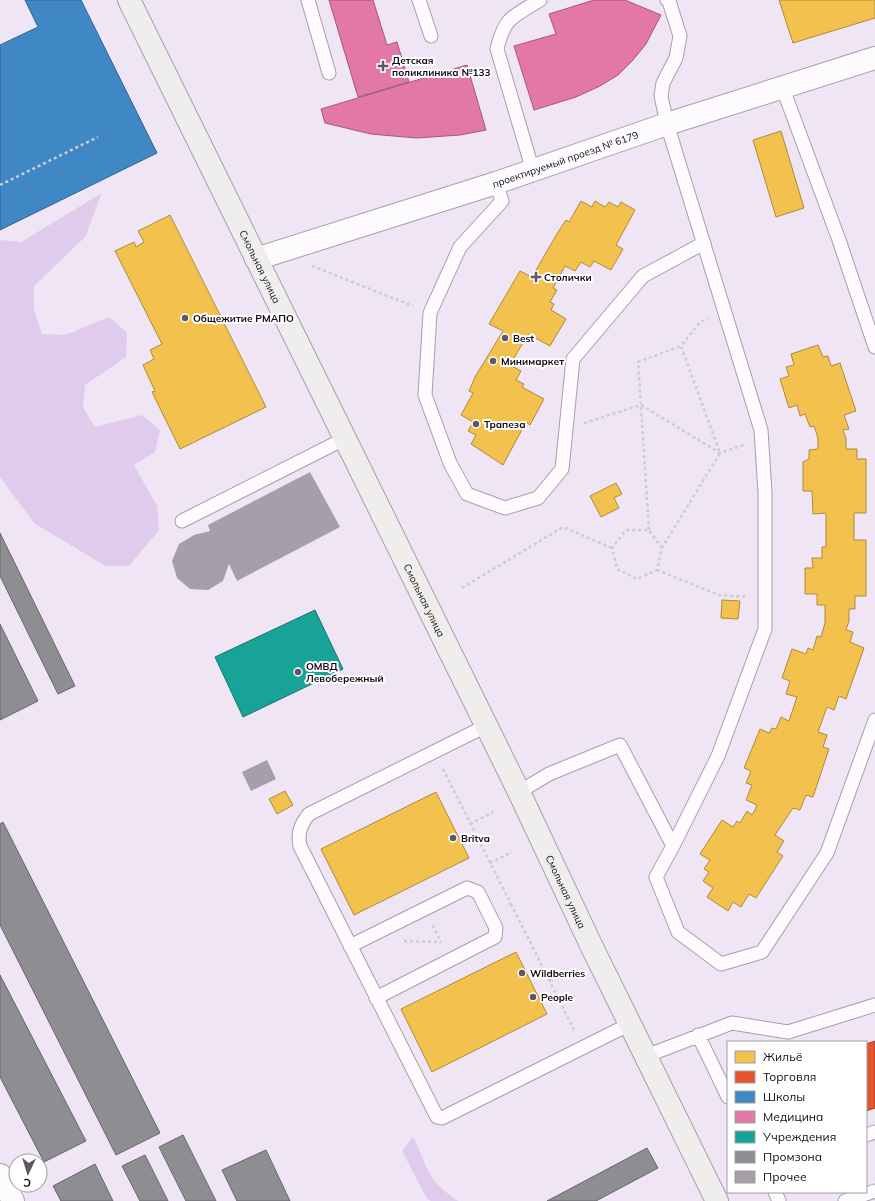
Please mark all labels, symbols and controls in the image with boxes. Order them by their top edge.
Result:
place label: Детская поликлиника №133 [392,54,491,79]
marker: Детская поликлиника №133 [377,60,389,72]
street label: проектируемый проезд № 6179 [491,128,640,190]
street label: Смольная улица [237,228,284,305]
place label: Столички [544,271,592,284]
marker: Столички [531,272,541,282]
place label: Общежитие РМАПО [193,312,294,325]
marker: Общежитие РМАПО [180,313,190,323]
place label: Best [513,332,534,345]
marker: Best [500,333,510,343]
place label: Минимаркет [501,355,564,368]
marker: Минимаркет [488,356,498,366]
place label: Трапеза [484,418,526,431]
marker: Трапеза [471,419,481,429]
street label: Смольная улица [401,561,448,639]
place label: ОМВД Левобережный [306,660,384,685]
marker: ОМВД Левобережный [293,667,303,677]
place label: Britva [461,832,490,845]
marker: Britva [448,833,458,843]
street label: Смольная улица [543,853,589,931]
place label: Wildberries [530,967,585,980]
marker: Wildberries [517,968,527,978]
place label: People [541,991,574,1004]
marker: People [528,992,538,1002]
legend [727,1041,867,1193]
text: Жильё [763,1049,803,1064]
text: Торговля [763,1069,816,1084]
text: Школы [763,1089,805,1104]
text: Медицина [763,1109,823,1124]
text: Учреждения [762,1129,836,1144]
text: Промзона [763,1149,822,1164]
north arrow [8,1153,48,1193]
text: Прочее [763,1169,807,1184]
text: С [23,1176,32,1190]

